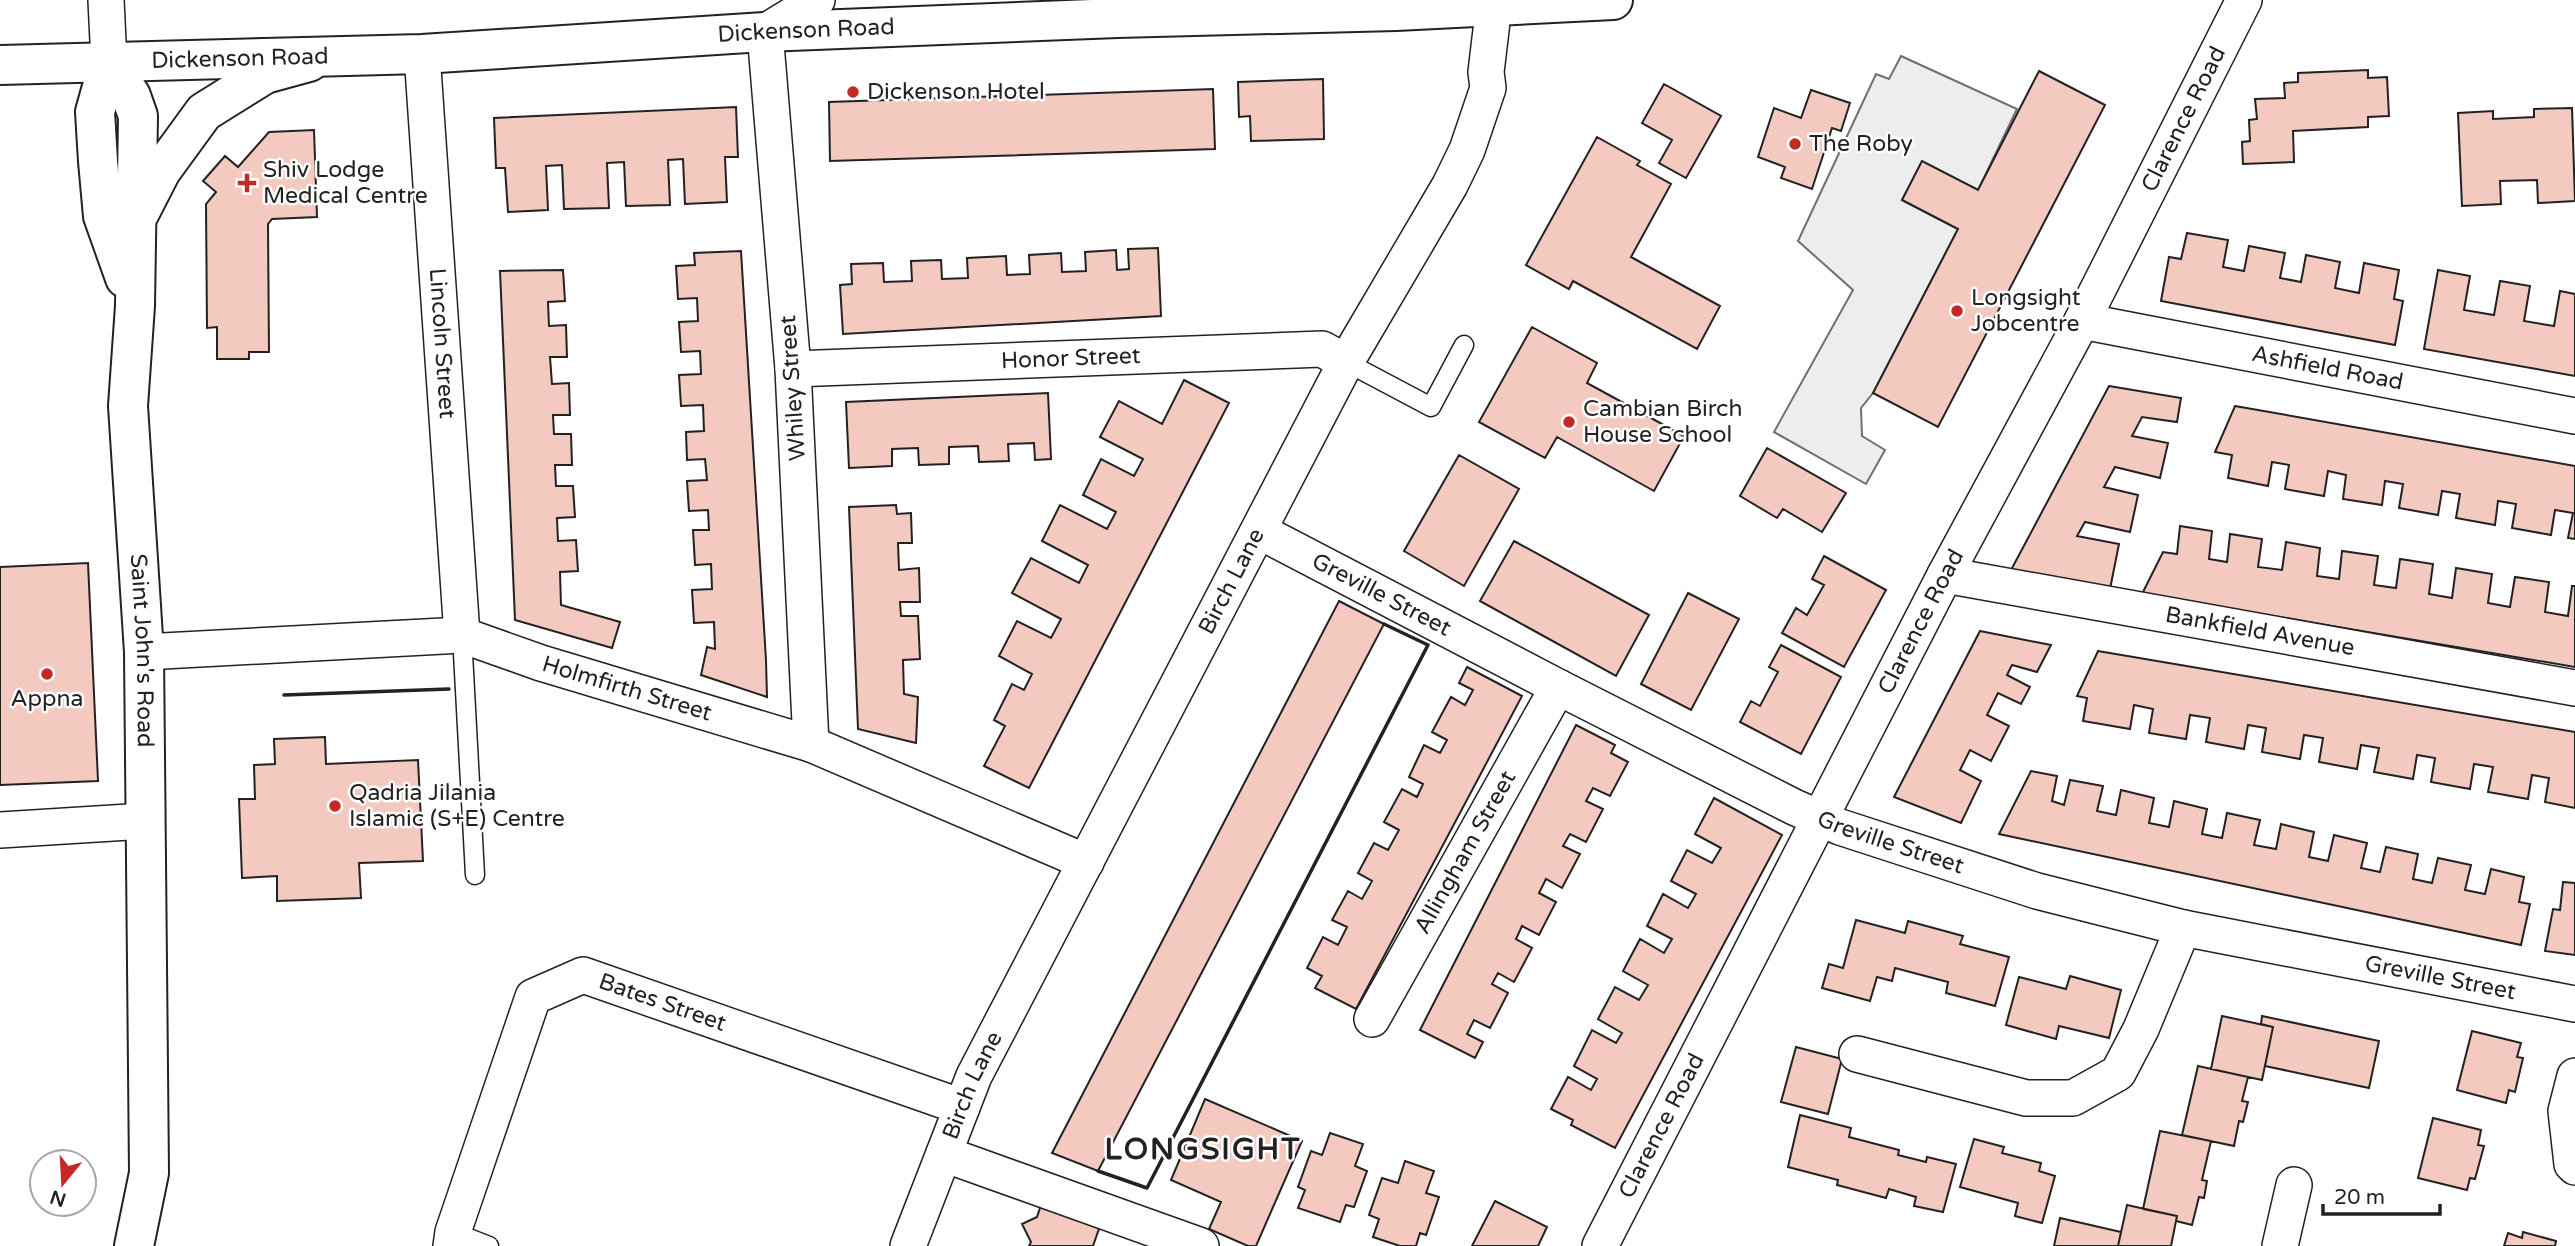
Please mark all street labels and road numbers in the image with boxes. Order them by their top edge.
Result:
street label: Dickenson Road [717,13,895,49]
street label: Dickenson Road [151,42,329,75]
street label: Clarence Road [2135,42,2232,197]
street label: Lincoln Street [423,267,461,420]
street label: Whiley Street [774,314,812,462]
street label: Ashfield Road [2249,340,2406,397]
street label: Honor Street [1001,342,1141,375]
street label: Birch Lane [1193,524,1271,639]
street label: Clarence Road [1872,544,1970,699]
street label: Greville Street [1307,547,1456,643]
street label: Saint John's Road [124,553,159,748]
street label: Bankfield Avenue [2163,601,2357,662]
street label: Holmfirth Street [539,650,715,727]
street label: Allingham Street [1409,766,1522,939]
street label: Greville Street [1813,805,1968,880]
street label: Greville Street [2363,950,2518,1006]
street label: Bates Street [595,968,730,1038]
street label: Birch Lane [937,1027,1009,1144]
street label: Clarence Road [1613,1049,1711,1203]

